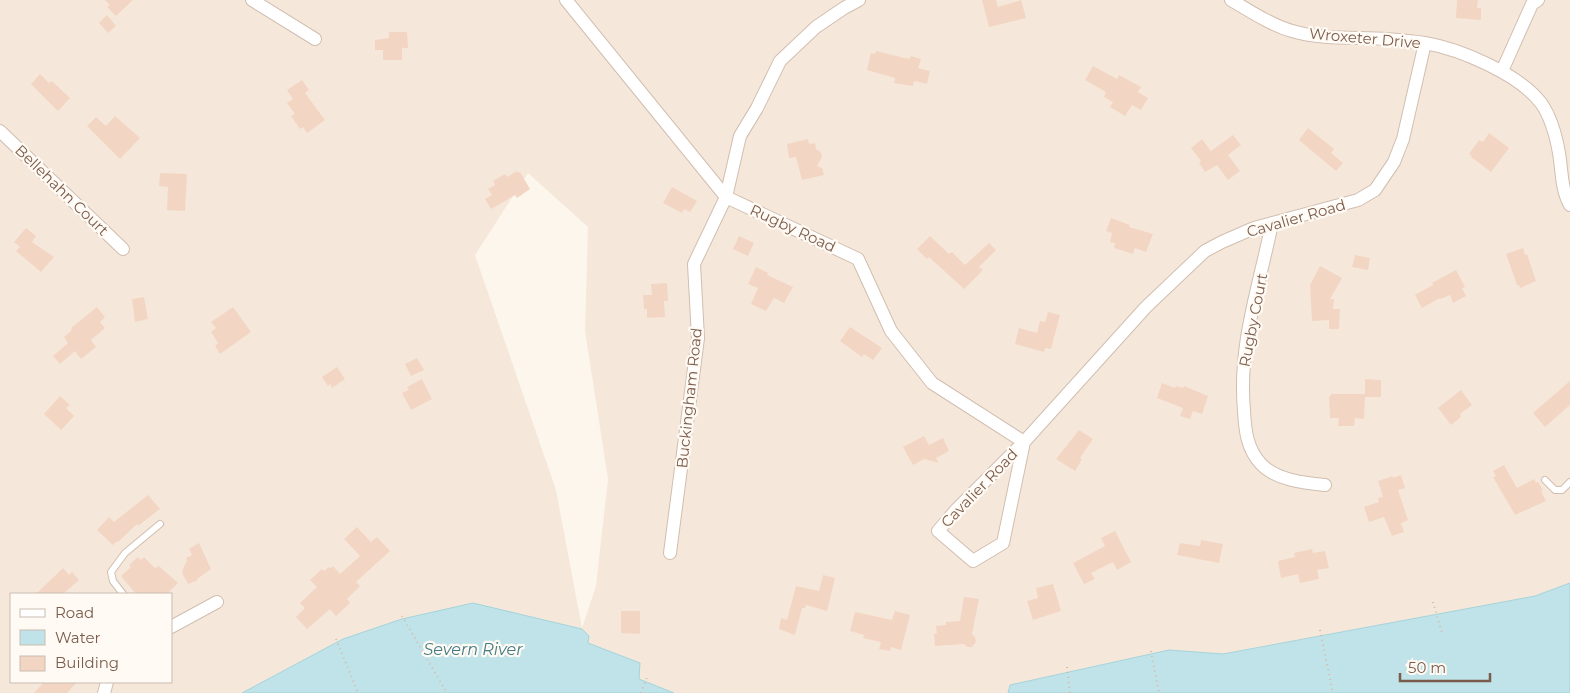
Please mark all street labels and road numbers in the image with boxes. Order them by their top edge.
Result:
street label: Wroxeter Drive [1308,24,1422,52]
street label: Bellehahn Court [11,141,113,239]
street label: Cavalier Road [1244,195,1348,241]
street label: Rugby Road [747,200,839,256]
street label: Rugby Court [1235,271,1271,369]
street label: Buckingham Road [672,327,706,469]
street label: Cavalier Road [937,445,1021,531]

